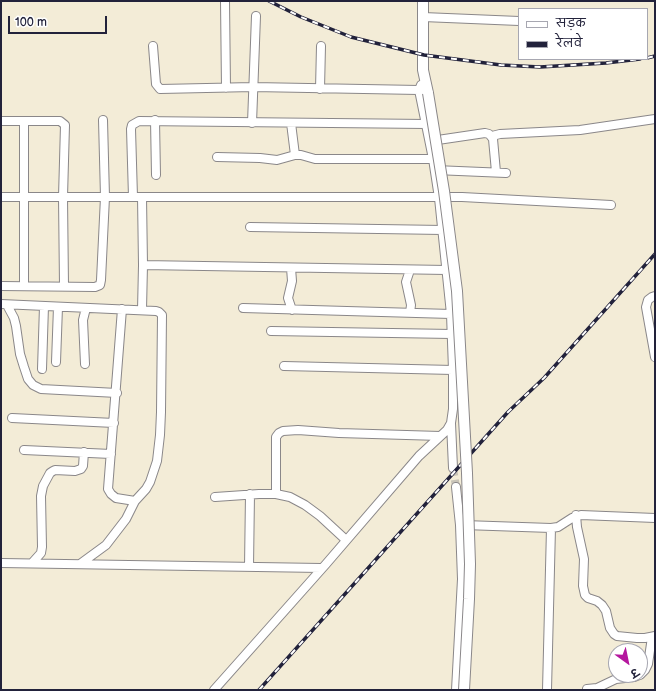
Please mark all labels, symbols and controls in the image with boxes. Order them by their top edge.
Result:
scale bar [10,8,109,34]
legend [518,8,648,60]
text: 100 m [15,15,47,30]
text: सड़क [556,16,586,31]
text: रेलवे [556,36,582,51]
north arrow [608,643,648,683]
text: उ [628,665,641,680]

